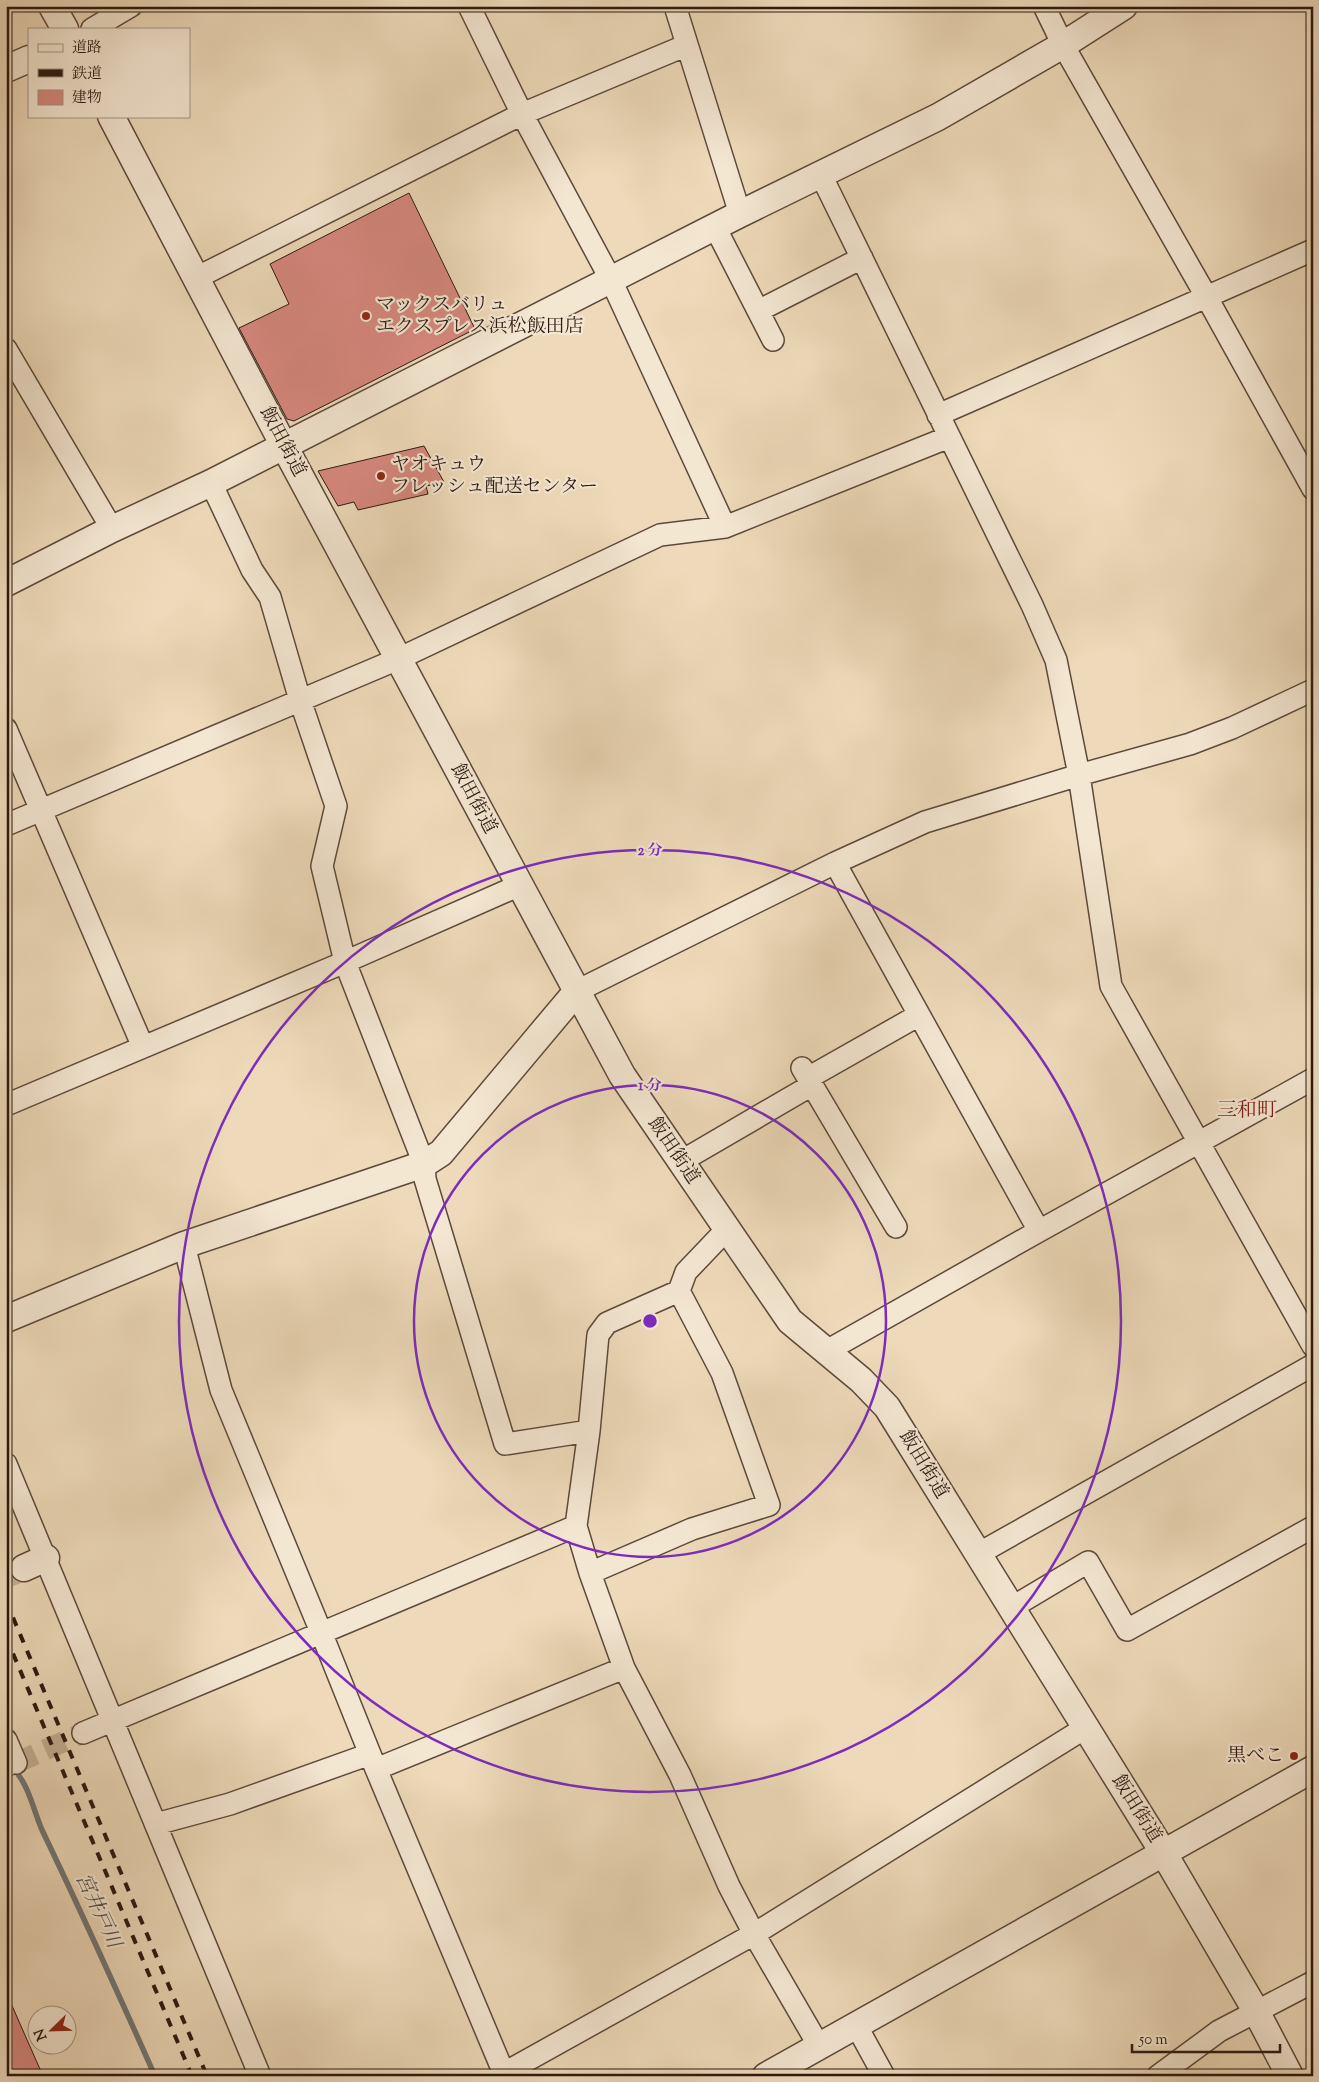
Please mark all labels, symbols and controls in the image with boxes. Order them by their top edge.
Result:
legend [28,28,190,118]
text: 道路 [72,38,102,59]
text: 鉄道 [72,64,102,85]
text: 建物 [72,88,102,109]
place label: マックスバリュ エクスプレス浜松飯田店 [376,292,583,341]
marker: マックスバリュ エクスプレス浜松飯田店 [360,310,372,322]
street label: 飯田街道 [252,402,312,482]
place label: ヤオキュウ フレッシュ配送センター [391,452,598,501]
marker: ヤオキュウ フレッシュ配送センター [375,470,387,482]
street label: 飯田街道 [443,759,503,839]
text: 2 分 [637,841,663,862]
text: 1 分 [638,1076,662,1097]
district label: 三和町 [1217,1097,1277,1126]
street label: 飯田街道 [641,1112,705,1190]
centre of rings [641,1312,659,1330]
street label: 飯田街道 [892,1425,954,1505]
place label: 黒べこ [1227,1743,1284,1770]
marker: 黒べこ [1288,1750,1300,1762]
street label: 飯田街道 [1104,1770,1168,1848]
water label: 宮井戸川 [67,1869,128,1955]
north arrow [28,2004,78,2054]
scale bar [1132,2022,1279,2054]
text: N [30,2025,53,2043]
text: 50 m [1138,2030,1168,2051]

